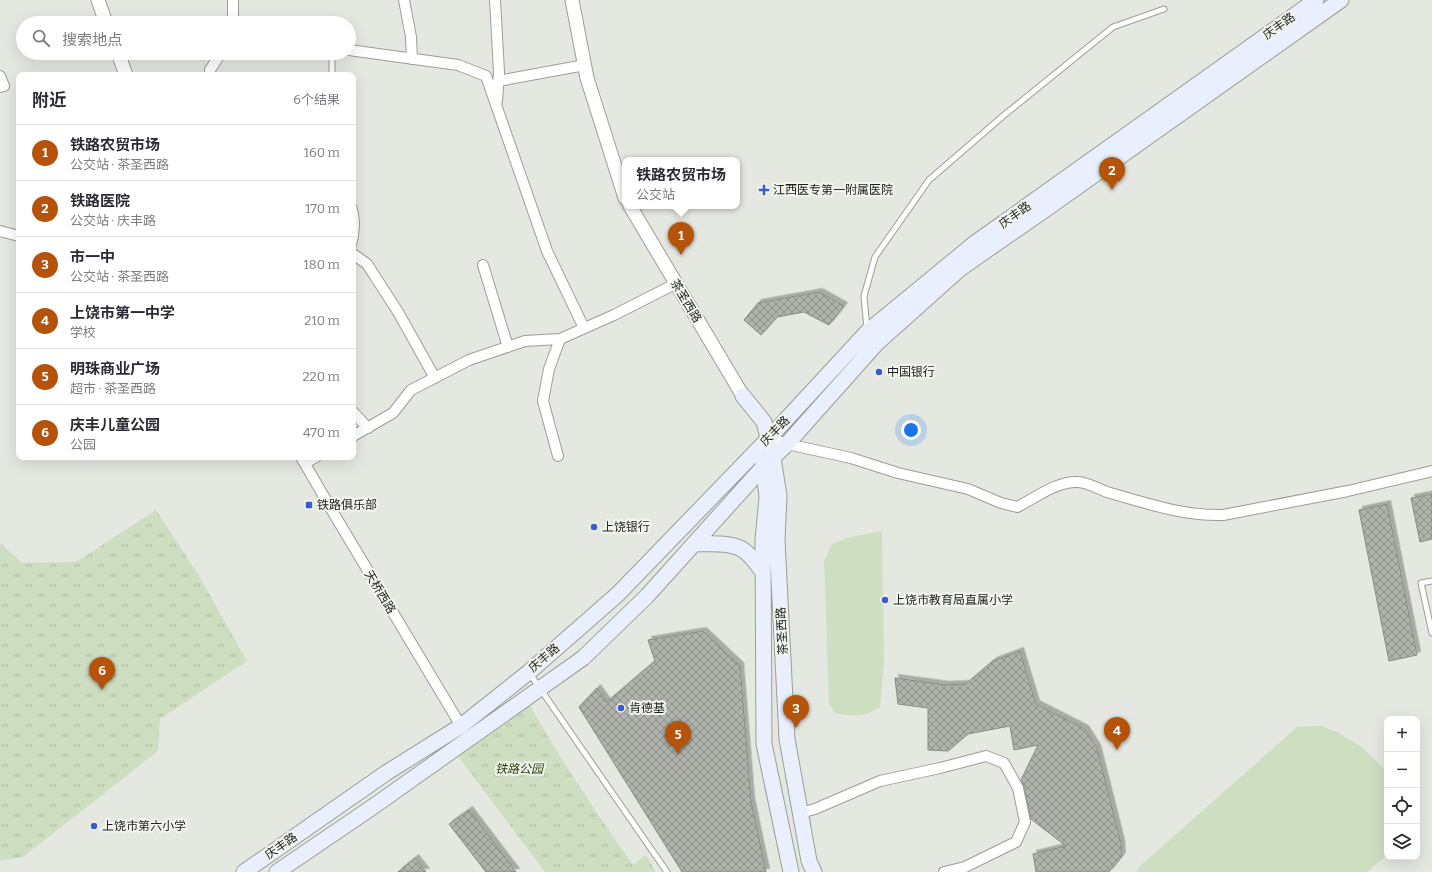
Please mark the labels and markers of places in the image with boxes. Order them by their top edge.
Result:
pin: 2 [1099,157,1125,190]
place label: 江西医专第一附属医院 [773,183,893,197]
marker: 江西医专第一附属医院 [758,184,770,196]
pin: 1 [668,222,694,255]
place label: 中国银行 [887,365,935,379]
marker: 中国银行 [874,367,884,377]
place label: 铁路俱乐部 [317,498,377,512]
marker: 铁路俱乐部 [304,500,314,510]
place label: 上饶银行 [602,520,650,534]
marker: 上饶银行 [589,522,599,532]
place label: 上饶市教育局直属小学 [893,593,1013,607]
marker: 上饶市教育局直属小学 [880,595,890,605]
pin: 6 [89,657,115,690]
pin: 3 [783,695,809,728]
place label: 肯德基 [629,701,665,715]
marker: 肯德基 [616,703,626,713]
pin: 4 [1104,717,1130,750]
pin: 5 [665,721,691,754]
place label: 上饶市第六小学 [102,819,186,833]
marker: 上饶市第六小学 [89,821,99,831]

